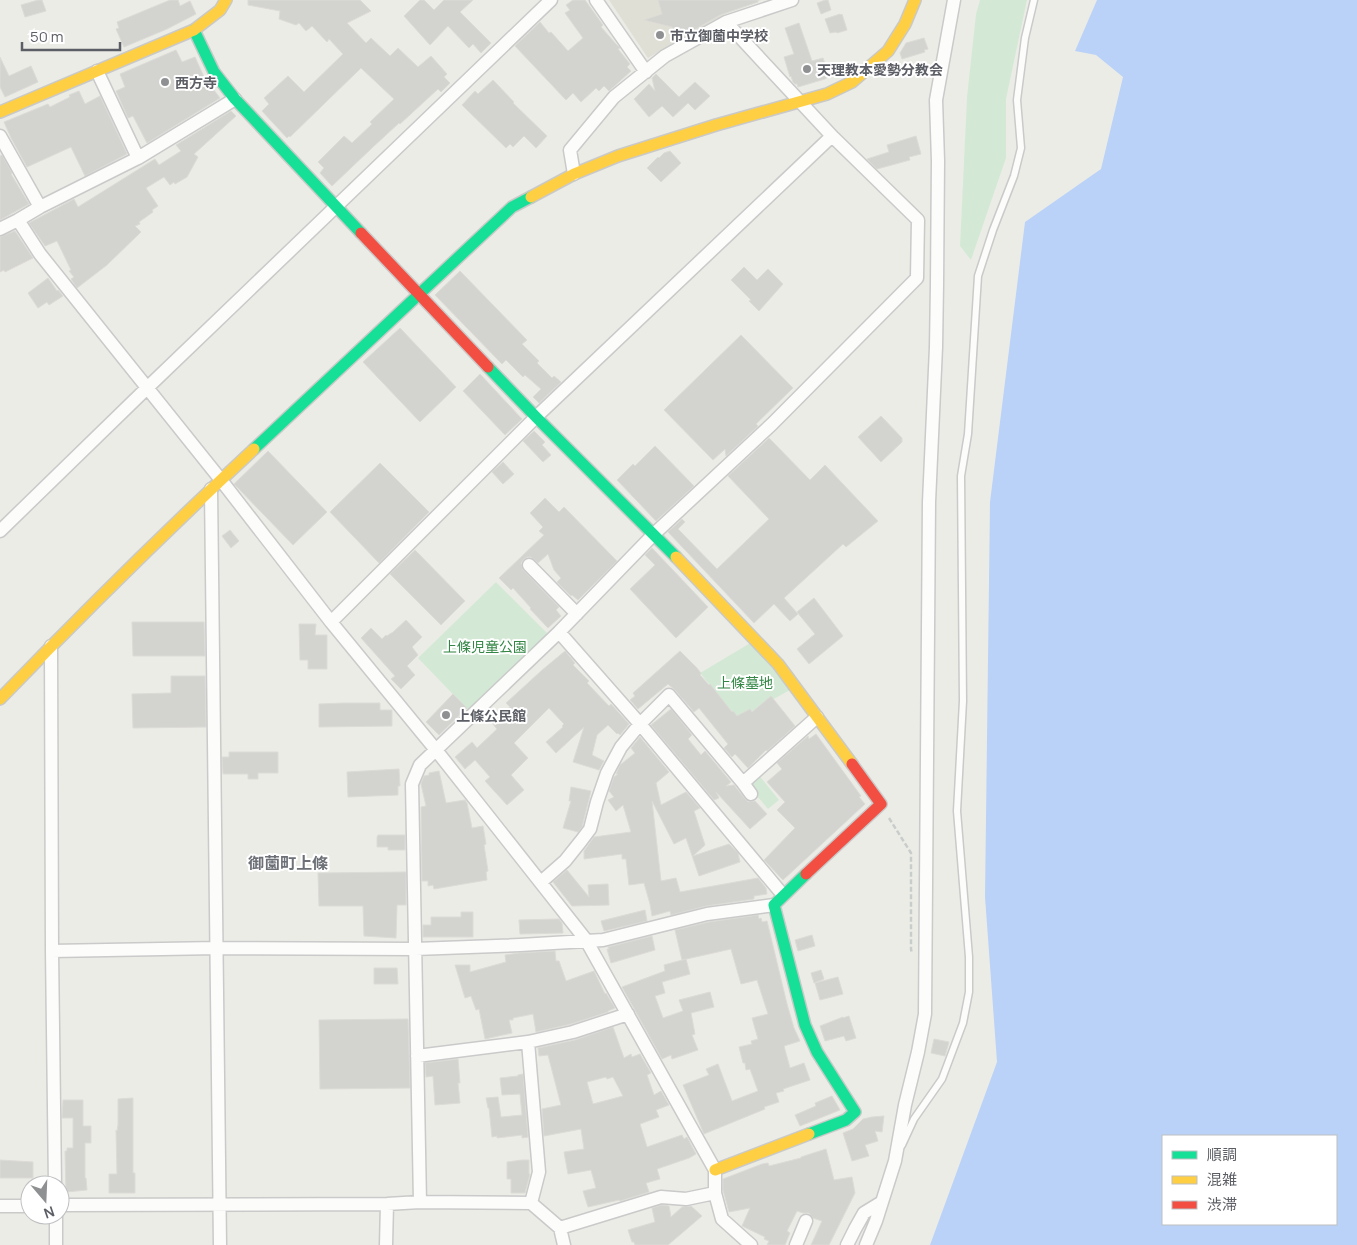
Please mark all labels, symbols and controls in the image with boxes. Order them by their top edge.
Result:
scale bar [22,20,120,52]
text: 50 m [30,26,64,47]
place label: 市立御薗中学校 [670,26,768,45]
marker: 市立御薗中学校 [654,29,666,41]
place label: 天理教本愛勢分教会 [817,60,943,79]
marker: 天理教本愛勢分教会 [801,63,813,75]
place label: 西方寺 [175,73,217,92]
marker: 西方寺 [159,76,171,88]
park label: 上條児童公園 [443,637,527,656]
park label: 上條墓地 [717,673,773,692]
place label: 上條公民館 [456,706,526,725]
marker: 上條公民館 [440,709,452,721]
district label: 御薗町上條 [248,852,328,874]
legend [1162,1135,1337,1225]
text: 順調 [1207,1144,1237,1165]
text: 混雑 [1207,1169,1237,1190]
north arrow [20,1175,70,1225]
text: 渋滞 [1207,1194,1237,1215]
text: N [42,1202,57,1223]

